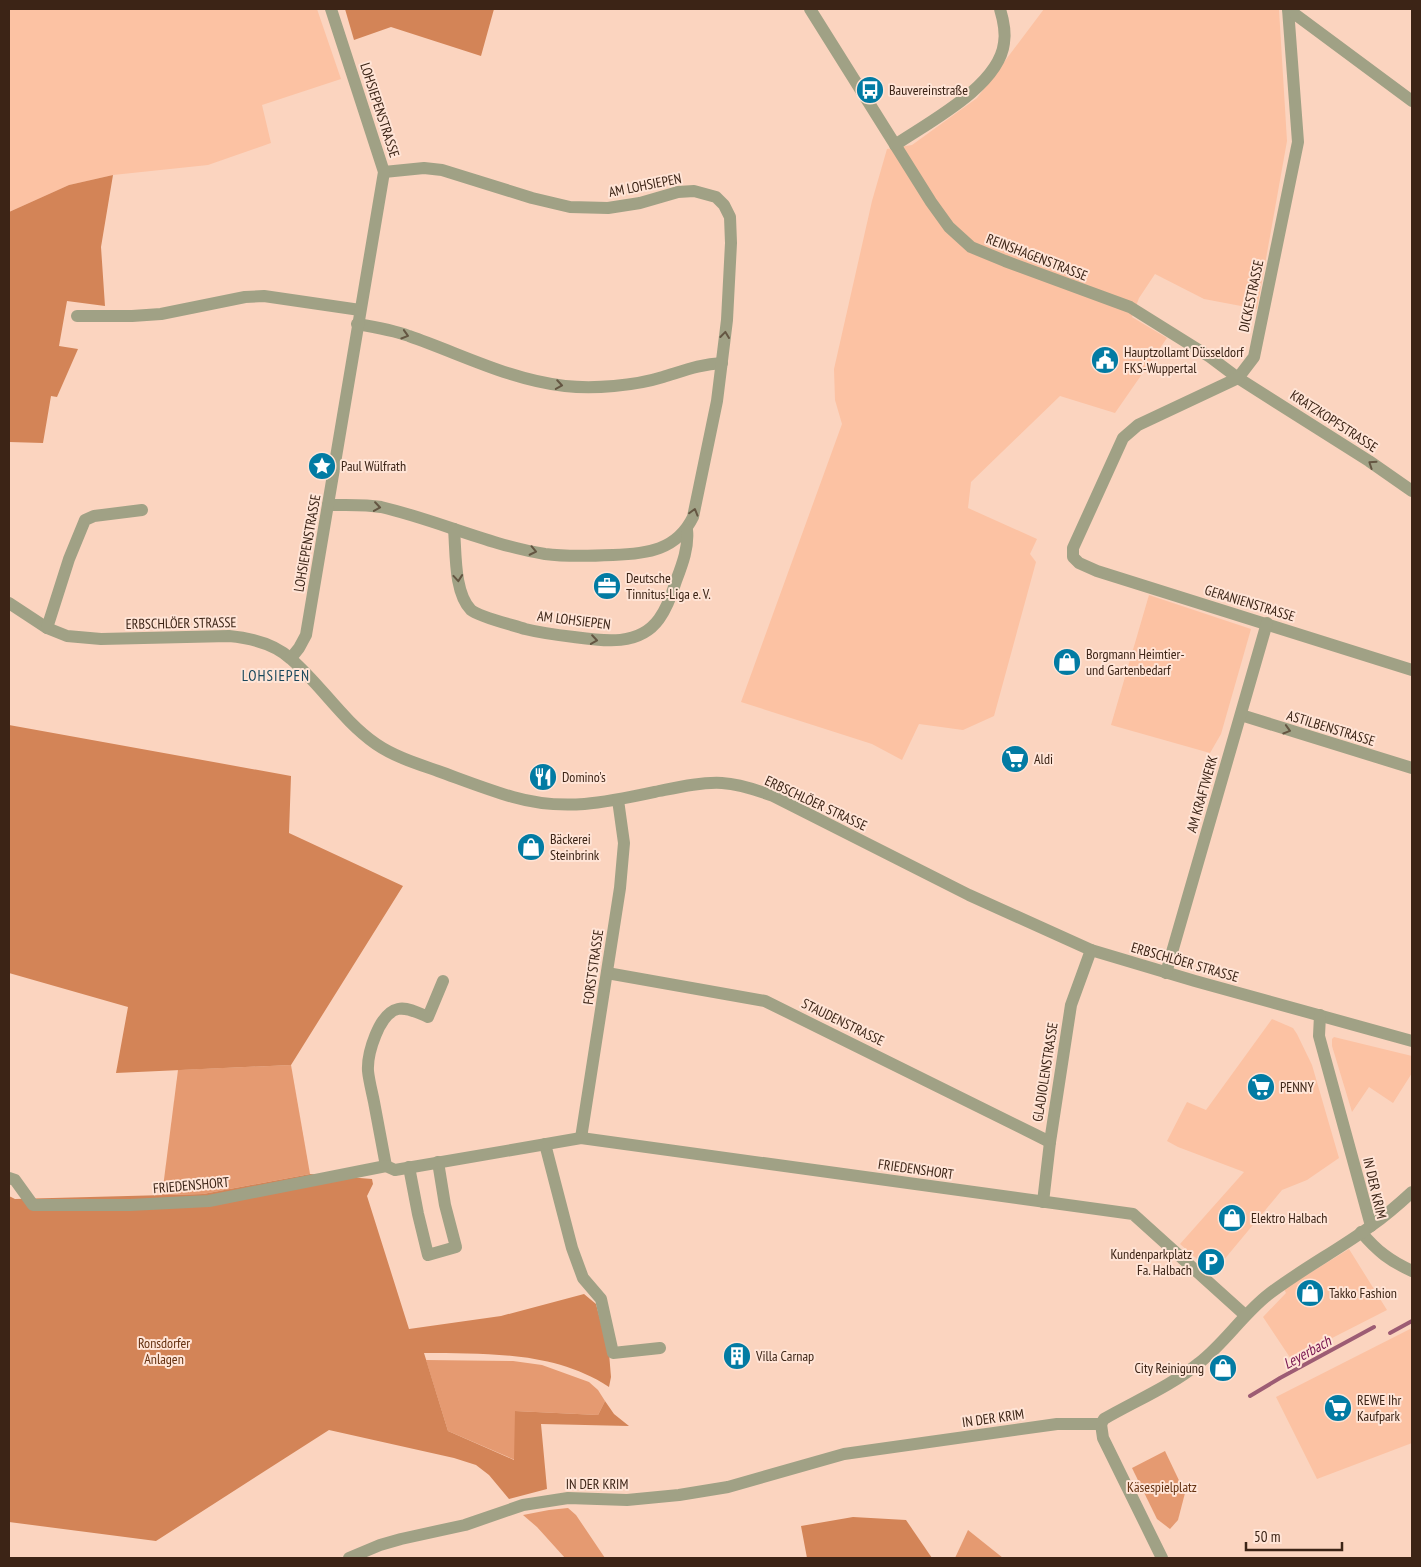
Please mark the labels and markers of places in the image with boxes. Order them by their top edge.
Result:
bus stop icon: Bauvereinstraße [855,75,885,105]
place label: Bauvereinstraße [889,81,968,99]
place label: Hauptzollamt Düsseldorf FKS-Wuppertal [1124,343,1244,377]
public building icon: Hauptzollamt Düsseldorf FKS-Wuppertal [1090,345,1120,375]
place icon: Paul Wülfrath [307,451,337,481]
place label: Paul Wülfrath [341,457,406,475]
place label: Deutsche Tinnitus-Liga e. V. [626,569,711,603]
office icon: Deutsche Tinnitus-Liga e. V. [592,571,622,601]
place label: Borgmann Heimtier- und Gartenbedarf [1086,645,1185,679]
shop icon: Borgmann Heimtier- und Gartenbedarf [1052,647,1082,677]
supermarket icon: Aldi [1000,744,1030,774]
place label: Aldi [1034,750,1053,768]
restaurant icon: Domino's [528,762,558,792]
place label: Domino's [562,768,606,786]
place label: Bäckerei Steinbrink [550,830,600,864]
shop icon: Bäckerei Steinbrink [516,832,546,862]
supermarket icon: PENNY [1246,1072,1276,1102]
place label: PENNY [1280,1078,1314,1096]
shop icon: Elektro Halbach [1217,1203,1247,1233]
place label: Elektro Halbach [1251,1209,1327,1227]
place label: Kundenparkplatz Fa. Halbach [1110,1245,1192,1279]
parking icon: Kundenparkplatz Fa. Halbach [1196,1247,1226,1277]
shop icon: Takko Fashion [1295,1278,1325,1308]
place label: Takko Fashion [1329,1284,1397,1302]
building icon: Villa Carnap [722,1341,752,1371]
place label: Villa Carnap [755,1347,814,1365]
shop icon: City Reinigung [1208,1353,1238,1383]
place label: City Reinigung [1134,1359,1204,1377]
place label: REWE Ihr Kaufpark [1357,1391,1402,1425]
supermarket icon: REWE Ihr Kaufpark [1323,1393,1353,1423]

